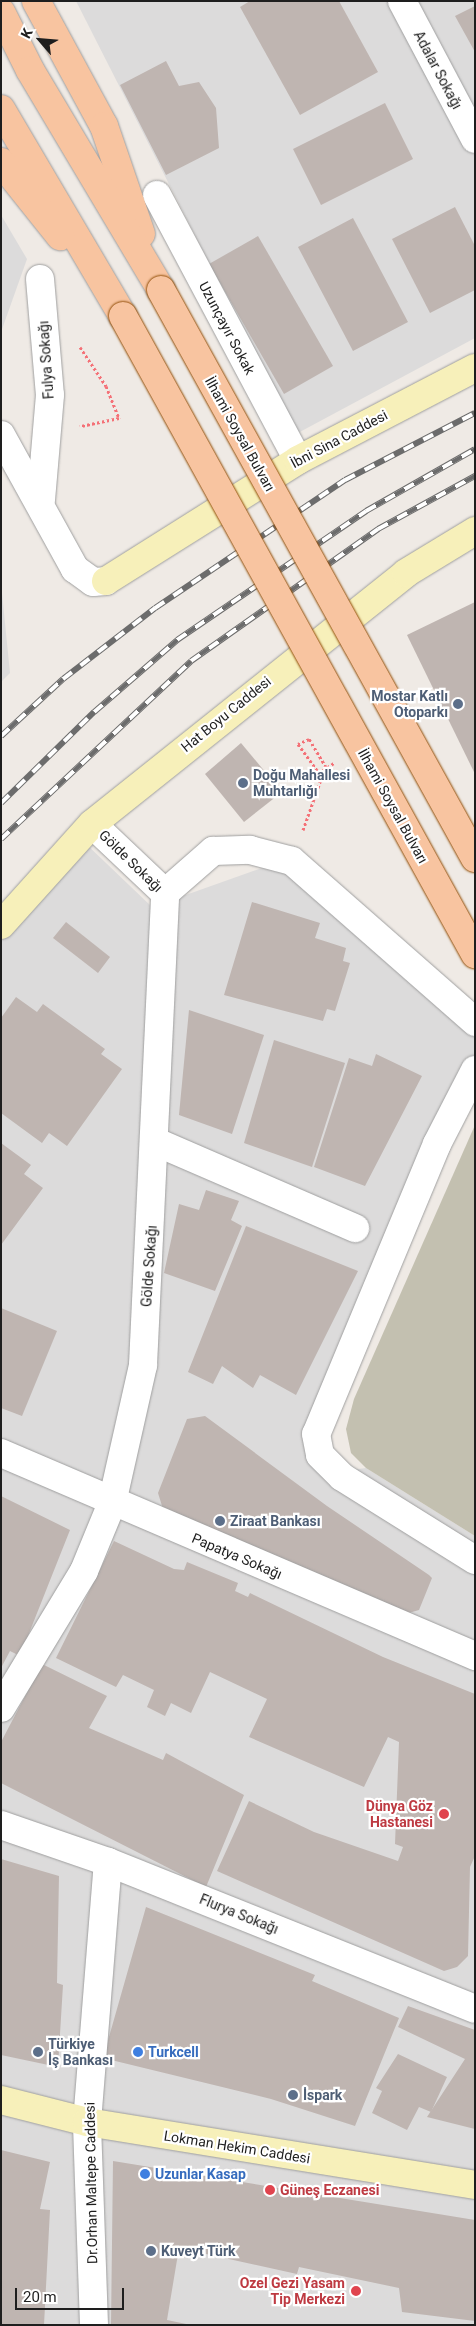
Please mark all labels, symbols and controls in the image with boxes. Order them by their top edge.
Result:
north arrow [15,15,65,65]
text: K [17,26,36,41]
street label: Adalar Sokağı [410,28,466,112]
street label: Uzunçayır Sokak [195,279,259,377]
street label: Fulya Sokağı [35,320,57,400]
street label: İlhami Soysal Bulvarı [201,374,279,494]
street label: İbni Sina Caddesi [288,406,390,472]
street label: Hat Boyu Caddesi [178,673,274,755]
place label: Mostar Katlı Otoparkı [371,688,448,720]
marker: Mostar Katlı Otoparkı [452,698,464,710]
street label: İlhami Soysal Bulvarı [354,746,432,866]
place label: Doğu Mahallesi Muhtarlığı [253,767,350,800]
marker: Doğu Mahallesi Muhtarlığı [237,777,249,789]
street label: Gölde Sokağı [96,826,166,896]
street label: Gölde Sokağı [138,1224,160,1308]
place label: Ziraat Bankası [230,1513,321,1529]
marker: Ziraat Bankası [214,1515,226,1527]
street label: Papatya Sokağı [189,1529,285,1583]
place label: Dünya Göz Hastanesi [366,1798,433,1830]
marker: Dünya Göz Hastanesi [437,1807,451,1821]
street label: Flurya Sokağı [197,1891,281,1937]
place label: Türkiye İş Bankası [48,2036,113,2068]
place label: Turkcell [148,2044,199,2060]
marker: Türkiye İş Bankası [32,2046,44,2058]
marker: Turkcell [132,2046,144,2058]
place label: İspark [303,2087,342,2103]
marker: İspark [287,2089,299,2101]
street label: Dr.Orhan Maltepe Caddesi [81,2102,101,2264]
street label: Lokman Hekim Caddesi [163,2127,311,2167]
place label: Uzunlar Kasap [155,2166,246,2182]
marker: Uzunlar Kasap [139,2168,151,2180]
place label: Güneş Eczanesi [280,2182,379,2198]
marker: Güneş Eczanesi [264,2184,276,2196]
place label: Kuveyt Türk [161,2243,236,2259]
marker: Kuveyt Türk [145,2245,157,2257]
place label: Ozel Gezi Yasam Tip Merkezi [240,2275,345,2308]
scale bar [18,2278,126,2310]
marker: Ozel Gezi Yasam Tip Merkezi [349,2284,363,2298]
text: 20 m [23,2288,57,2306]

